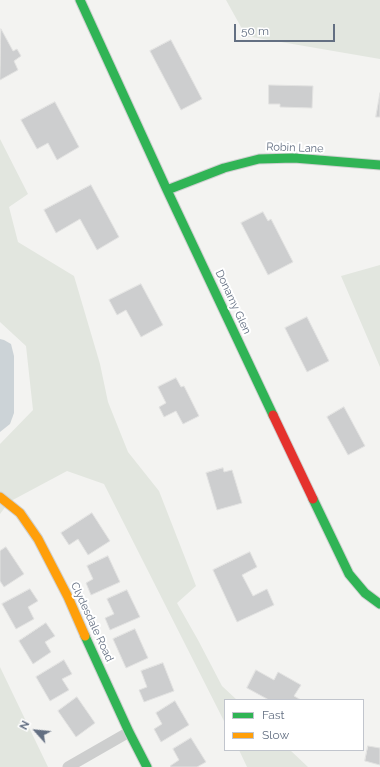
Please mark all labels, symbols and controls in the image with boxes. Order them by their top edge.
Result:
scale bar [236,16,337,42]
text: 50 m [241,24,269,38]
street label: Robin Lane [266,140,324,156]
street label: Donamy Glen [212,268,254,336]
street label: Clydesdale Road [68,580,116,664]
legend [224,699,364,751]
text: Fast [262,708,285,722]
north arrow [16,711,56,751]
text: N [17,719,33,732]
text: Slow [262,728,289,742]

